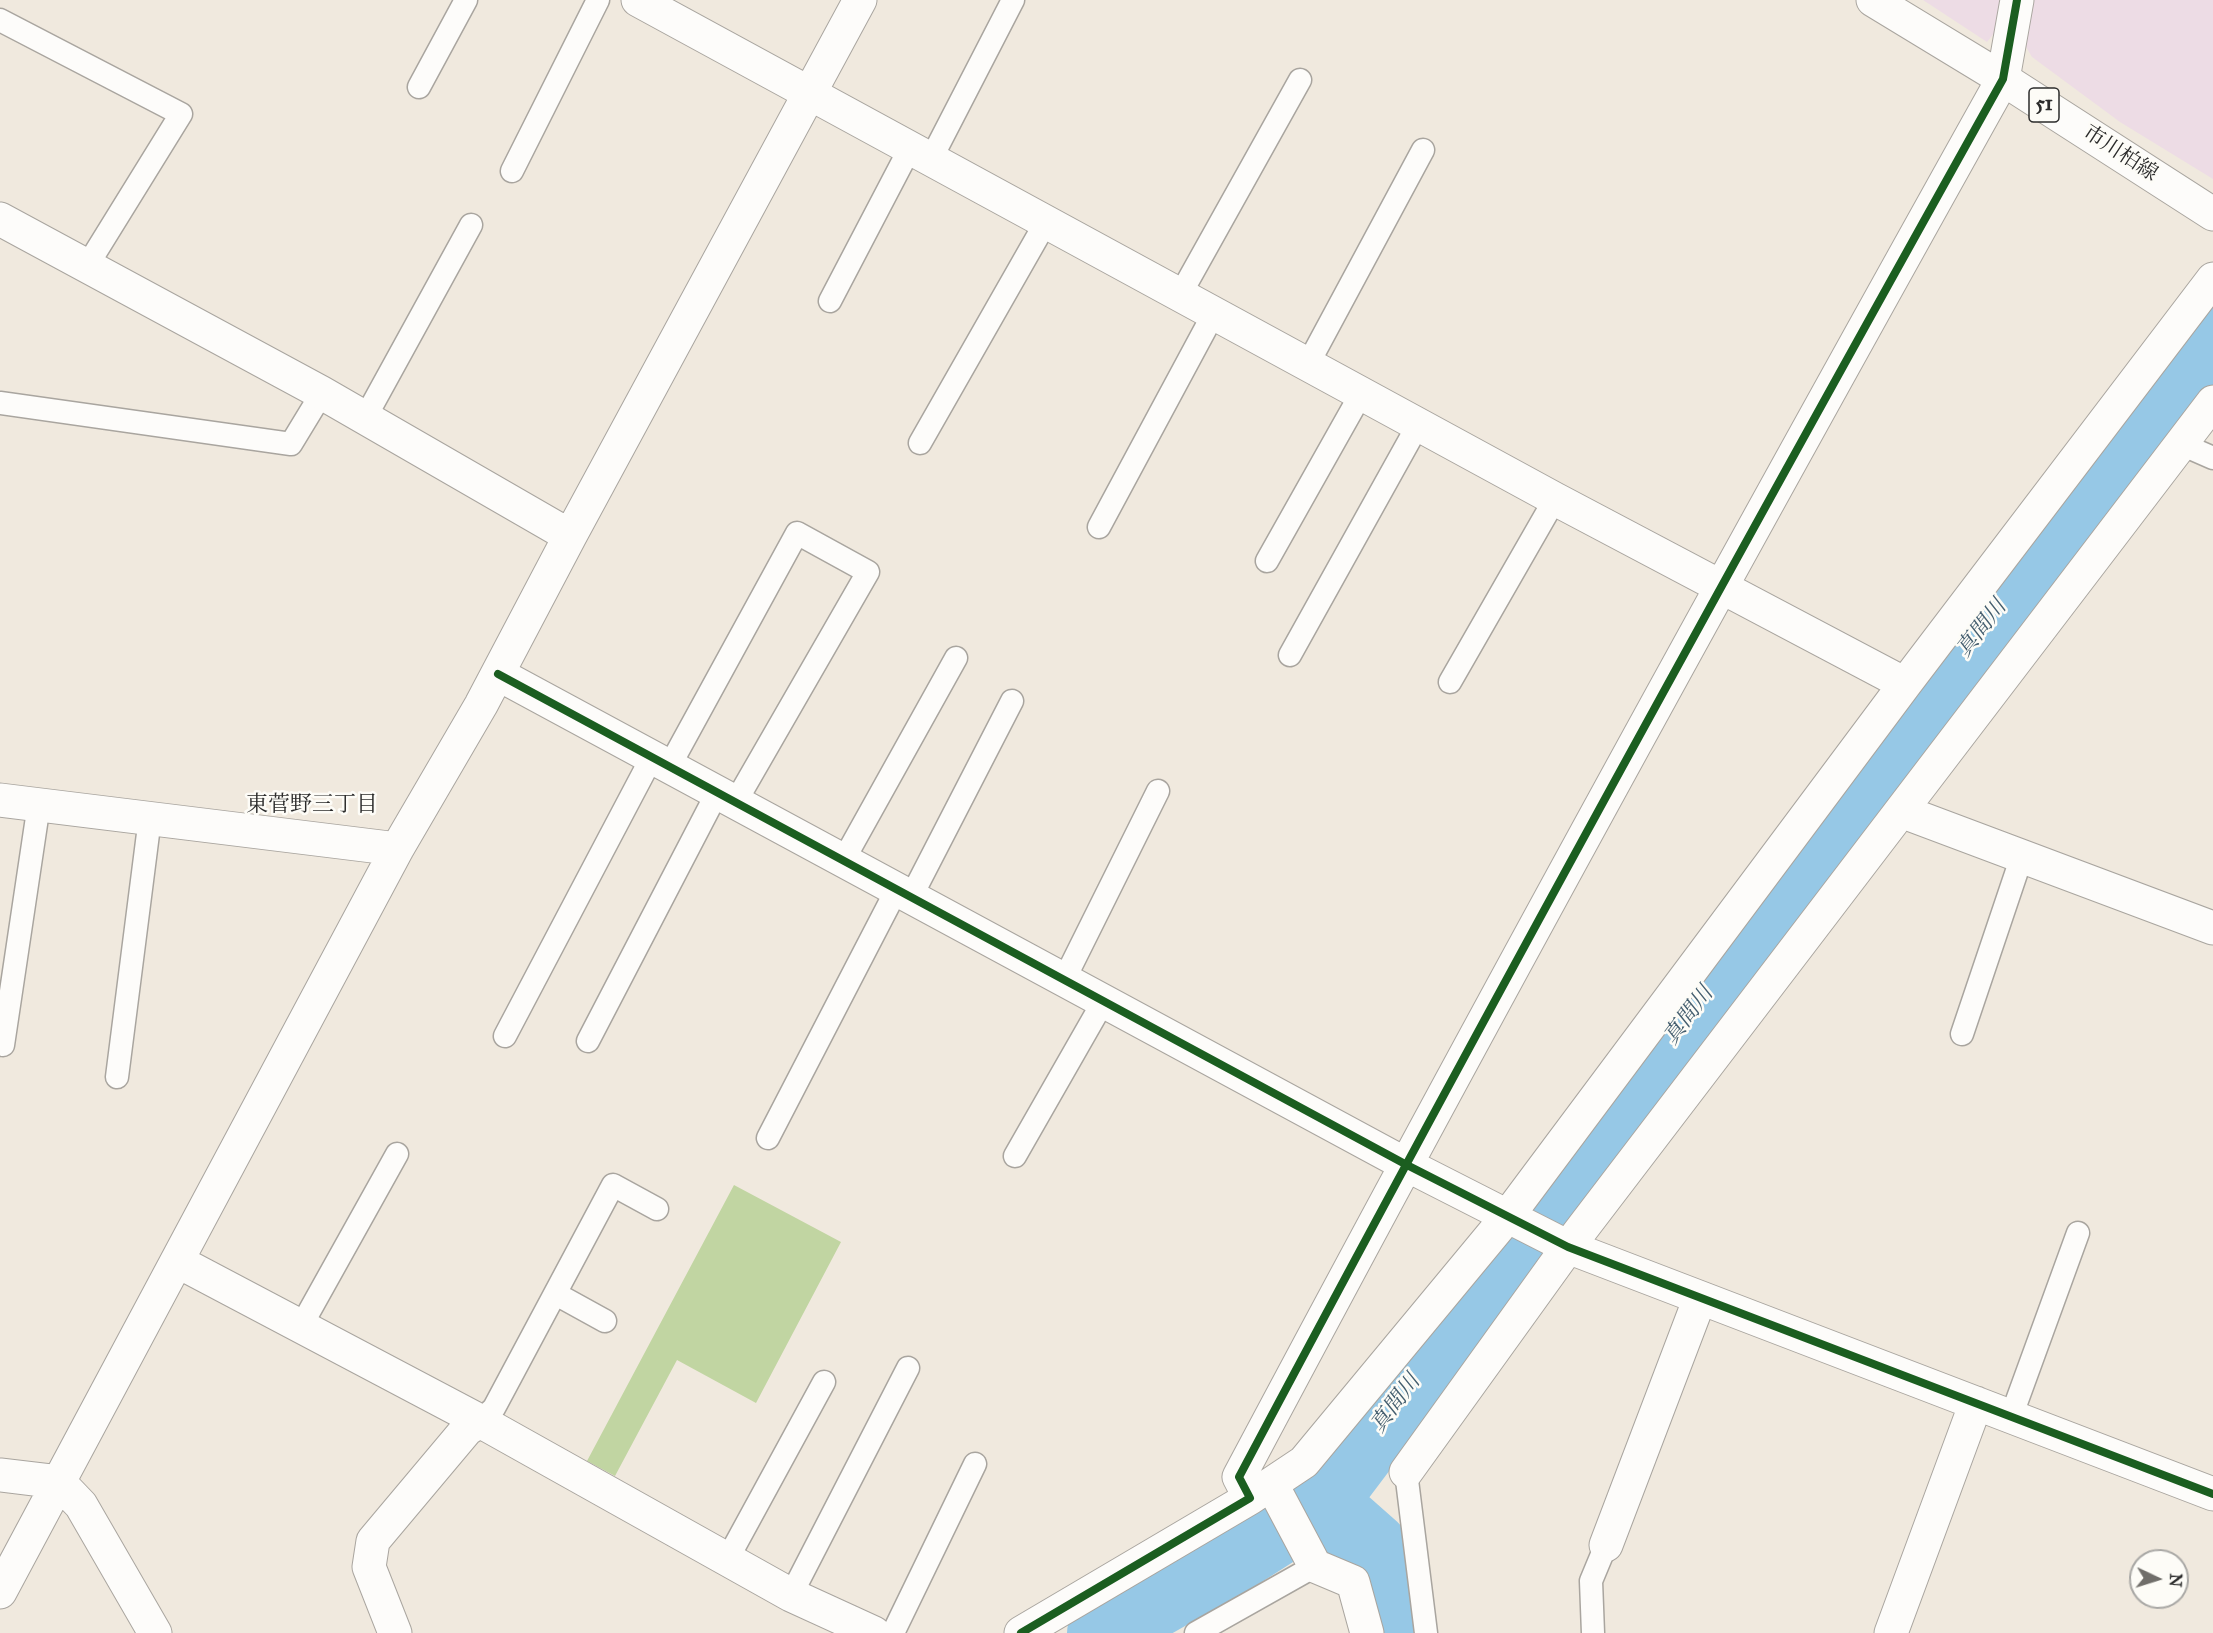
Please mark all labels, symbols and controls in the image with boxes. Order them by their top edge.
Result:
road number: 51 [2029,88,2059,122]
street label: 市川柏線 [2078,121,2162,187]
water label: 真間川 [1951,595,2013,663]
district label: 東菅野三丁目 [246,793,378,819]
water label: 真間川 [1659,982,1719,1050]
water label: 真間川 [1366,1370,1426,1438]
north arrow [2129,1549,2189,1609]
text: N [2166,1573,2185,1588]

